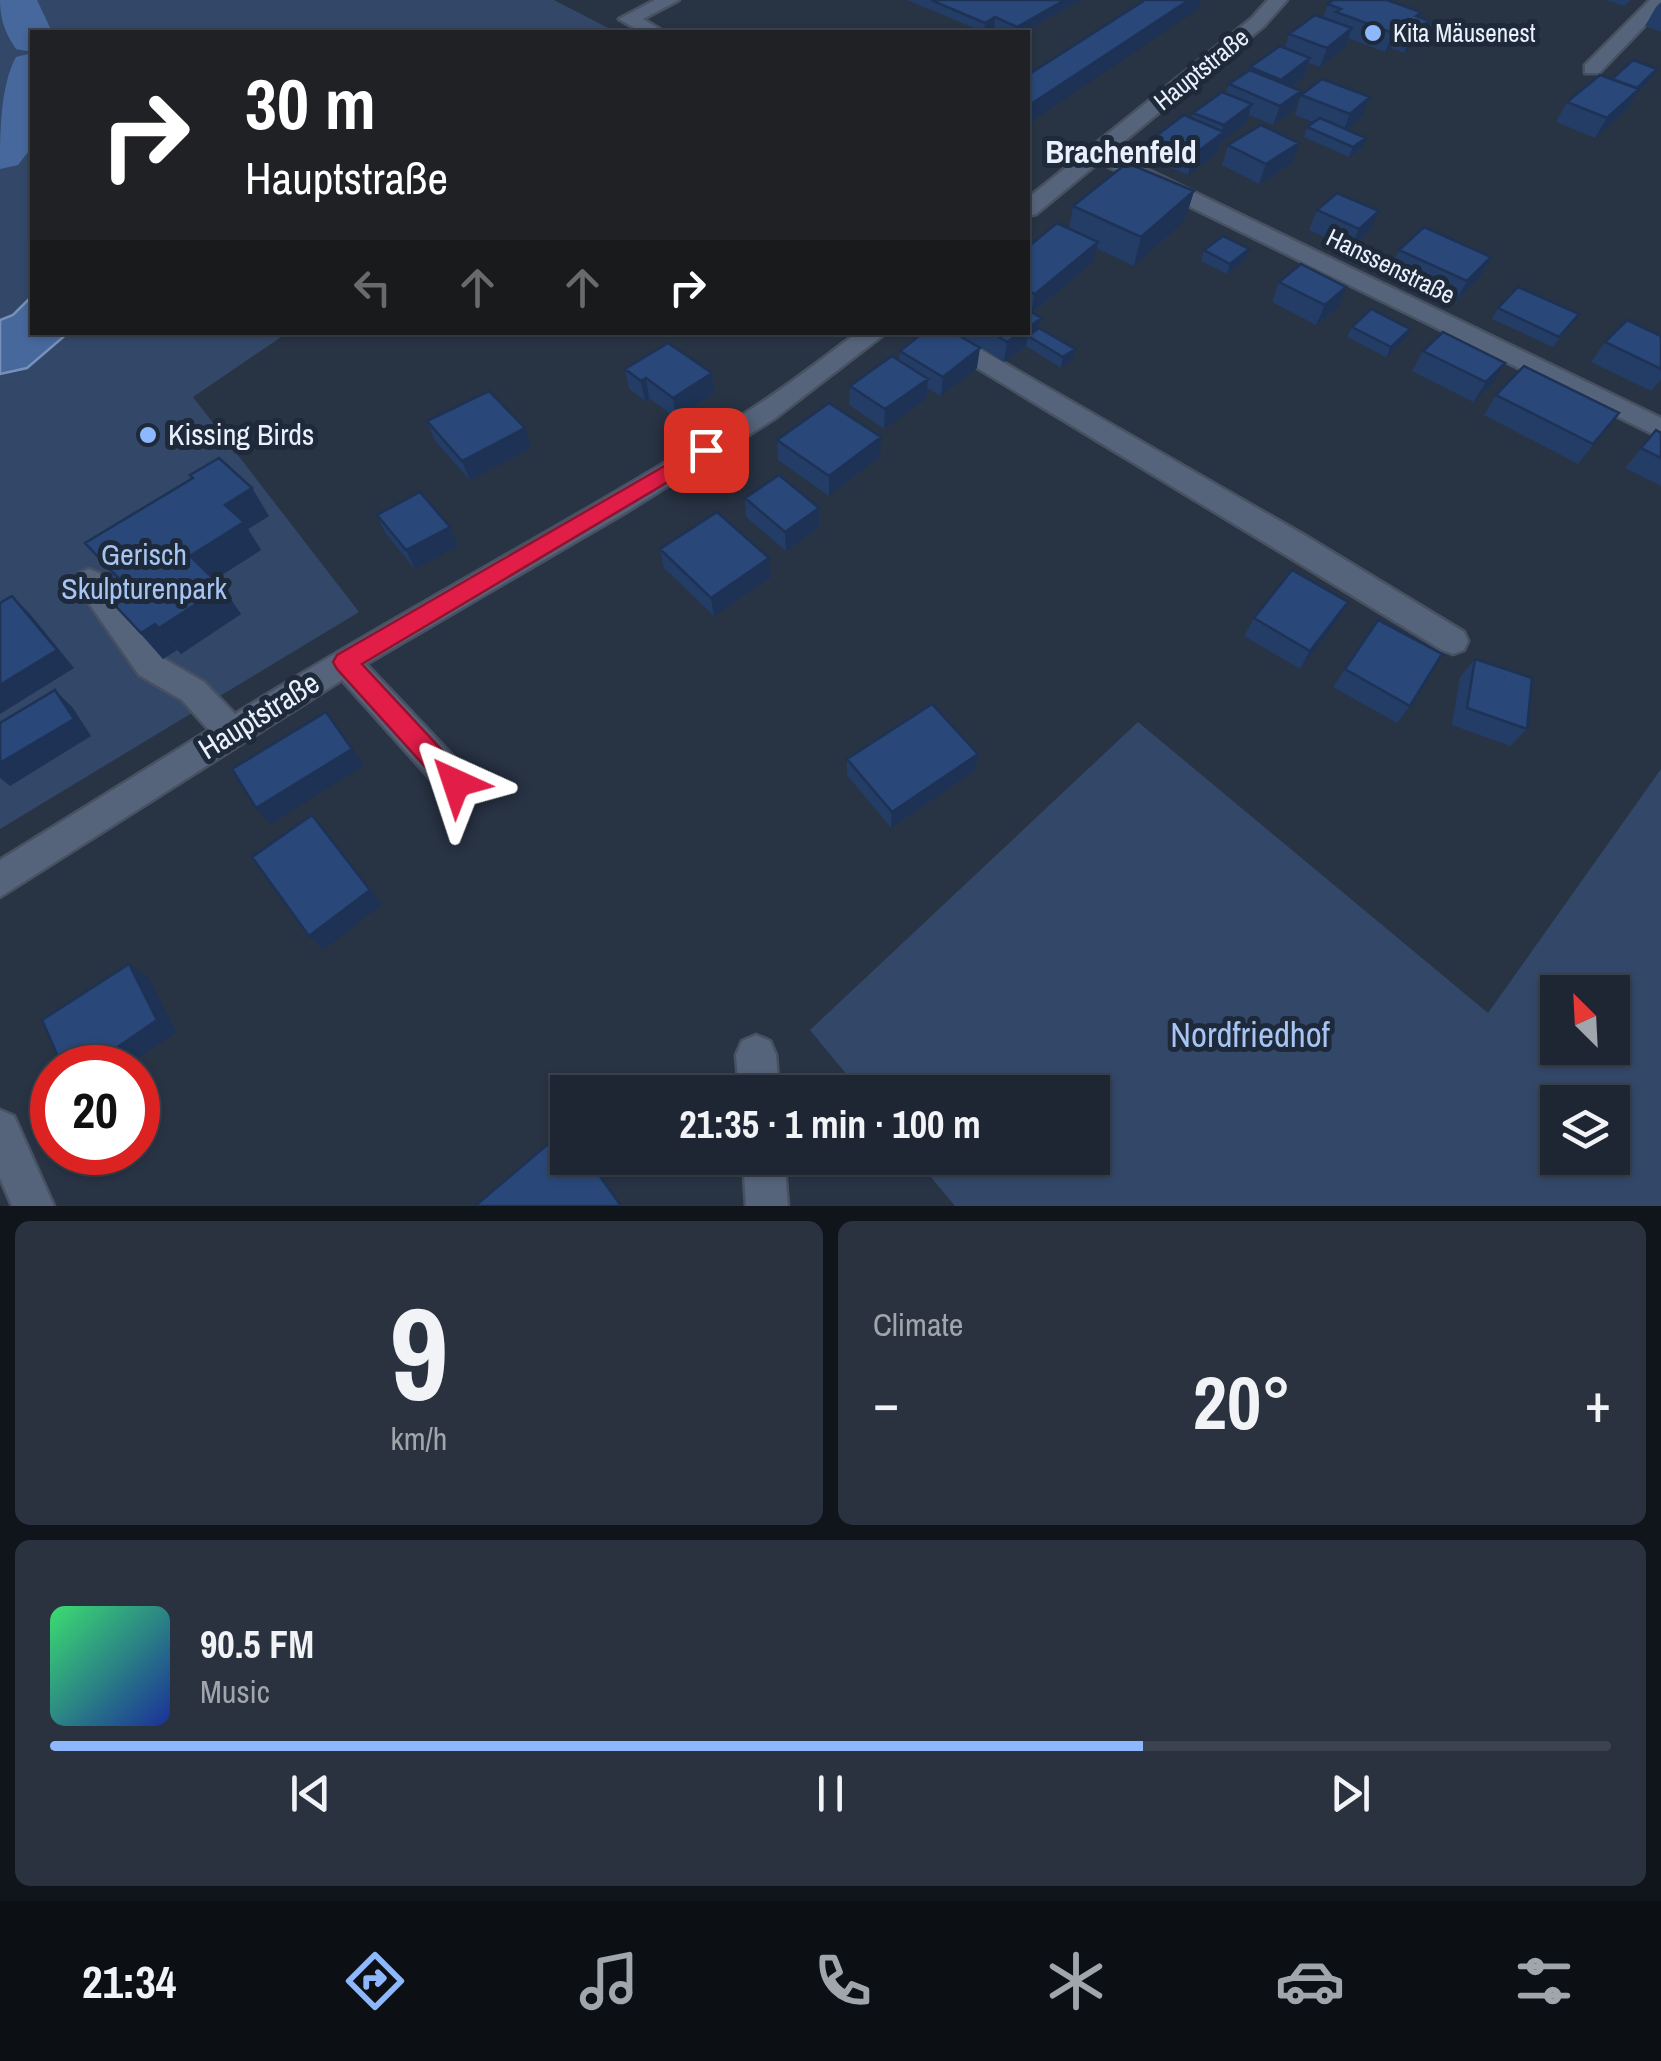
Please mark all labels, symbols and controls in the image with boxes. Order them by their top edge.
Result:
place label: Kita Mäusenest [1393,16,1536,50]
street label: Hauptstraße [1146,20,1256,118]
marker: Kita Mäusenest [1362,22,1384,44]
text: 30 m [245,57,376,151]
icon: right [80,70,210,200]
district label: Brachenfeld [1045,130,1197,173]
text: Hauptstraße [245,147,448,208]
street label: Hanssenstraße [1321,220,1461,312]
icon: left [345,260,400,315]
icon: ahead [450,260,505,315]
icon: ahead [555,260,610,315]
icon: right [660,260,715,315]
pin [664,408,749,493]
place label: Kissing Birds [168,414,314,454]
icon: arrive [679,423,734,478]
marker: Kissing Birds [137,424,159,446]
park label: Gerisch Skulpturenpark [61,534,227,608]
street label: Hauptstraße [190,662,326,768]
position arrow [404,731,508,835]
north arrow [1540,975,1630,1065]
map controls [1540,975,1630,1175]
park label: Nordfriedhof [1170,1011,1330,1058]
speed limit sign: 20 [30,1045,160,1175]
button: layers [1540,1085,1630,1175]
text: 21:35 · 1 min · 100 m [679,1099,981,1150]
text: 9 [389,1264,449,1440]
text: Climate [873,1303,963,1346]
text: 20° [1193,1351,1291,1452]
text: − [873,1365,899,1439]
text: + [1585,1365,1611,1439]
text: km/h [391,1417,447,1460]
text: 90.5 FM [200,1619,314,1670]
text: Music [200,1670,270,1713]
icon: previous [283,1766,338,1821]
icon: pause [803,1766,858,1821]
icon: next [1323,1766,1378,1821]
icon: directions [340,1946,410,2016]
icon: music [574,1946,644,2016]
icon: phone [808,1946,878,2016]
icon: climate [1041,1946,1111,2016]
icon: car [1275,1946,1345,2016]
icon: filters [1509,1946,1579,2016]
text: 21:34 [82,1951,176,2012]

